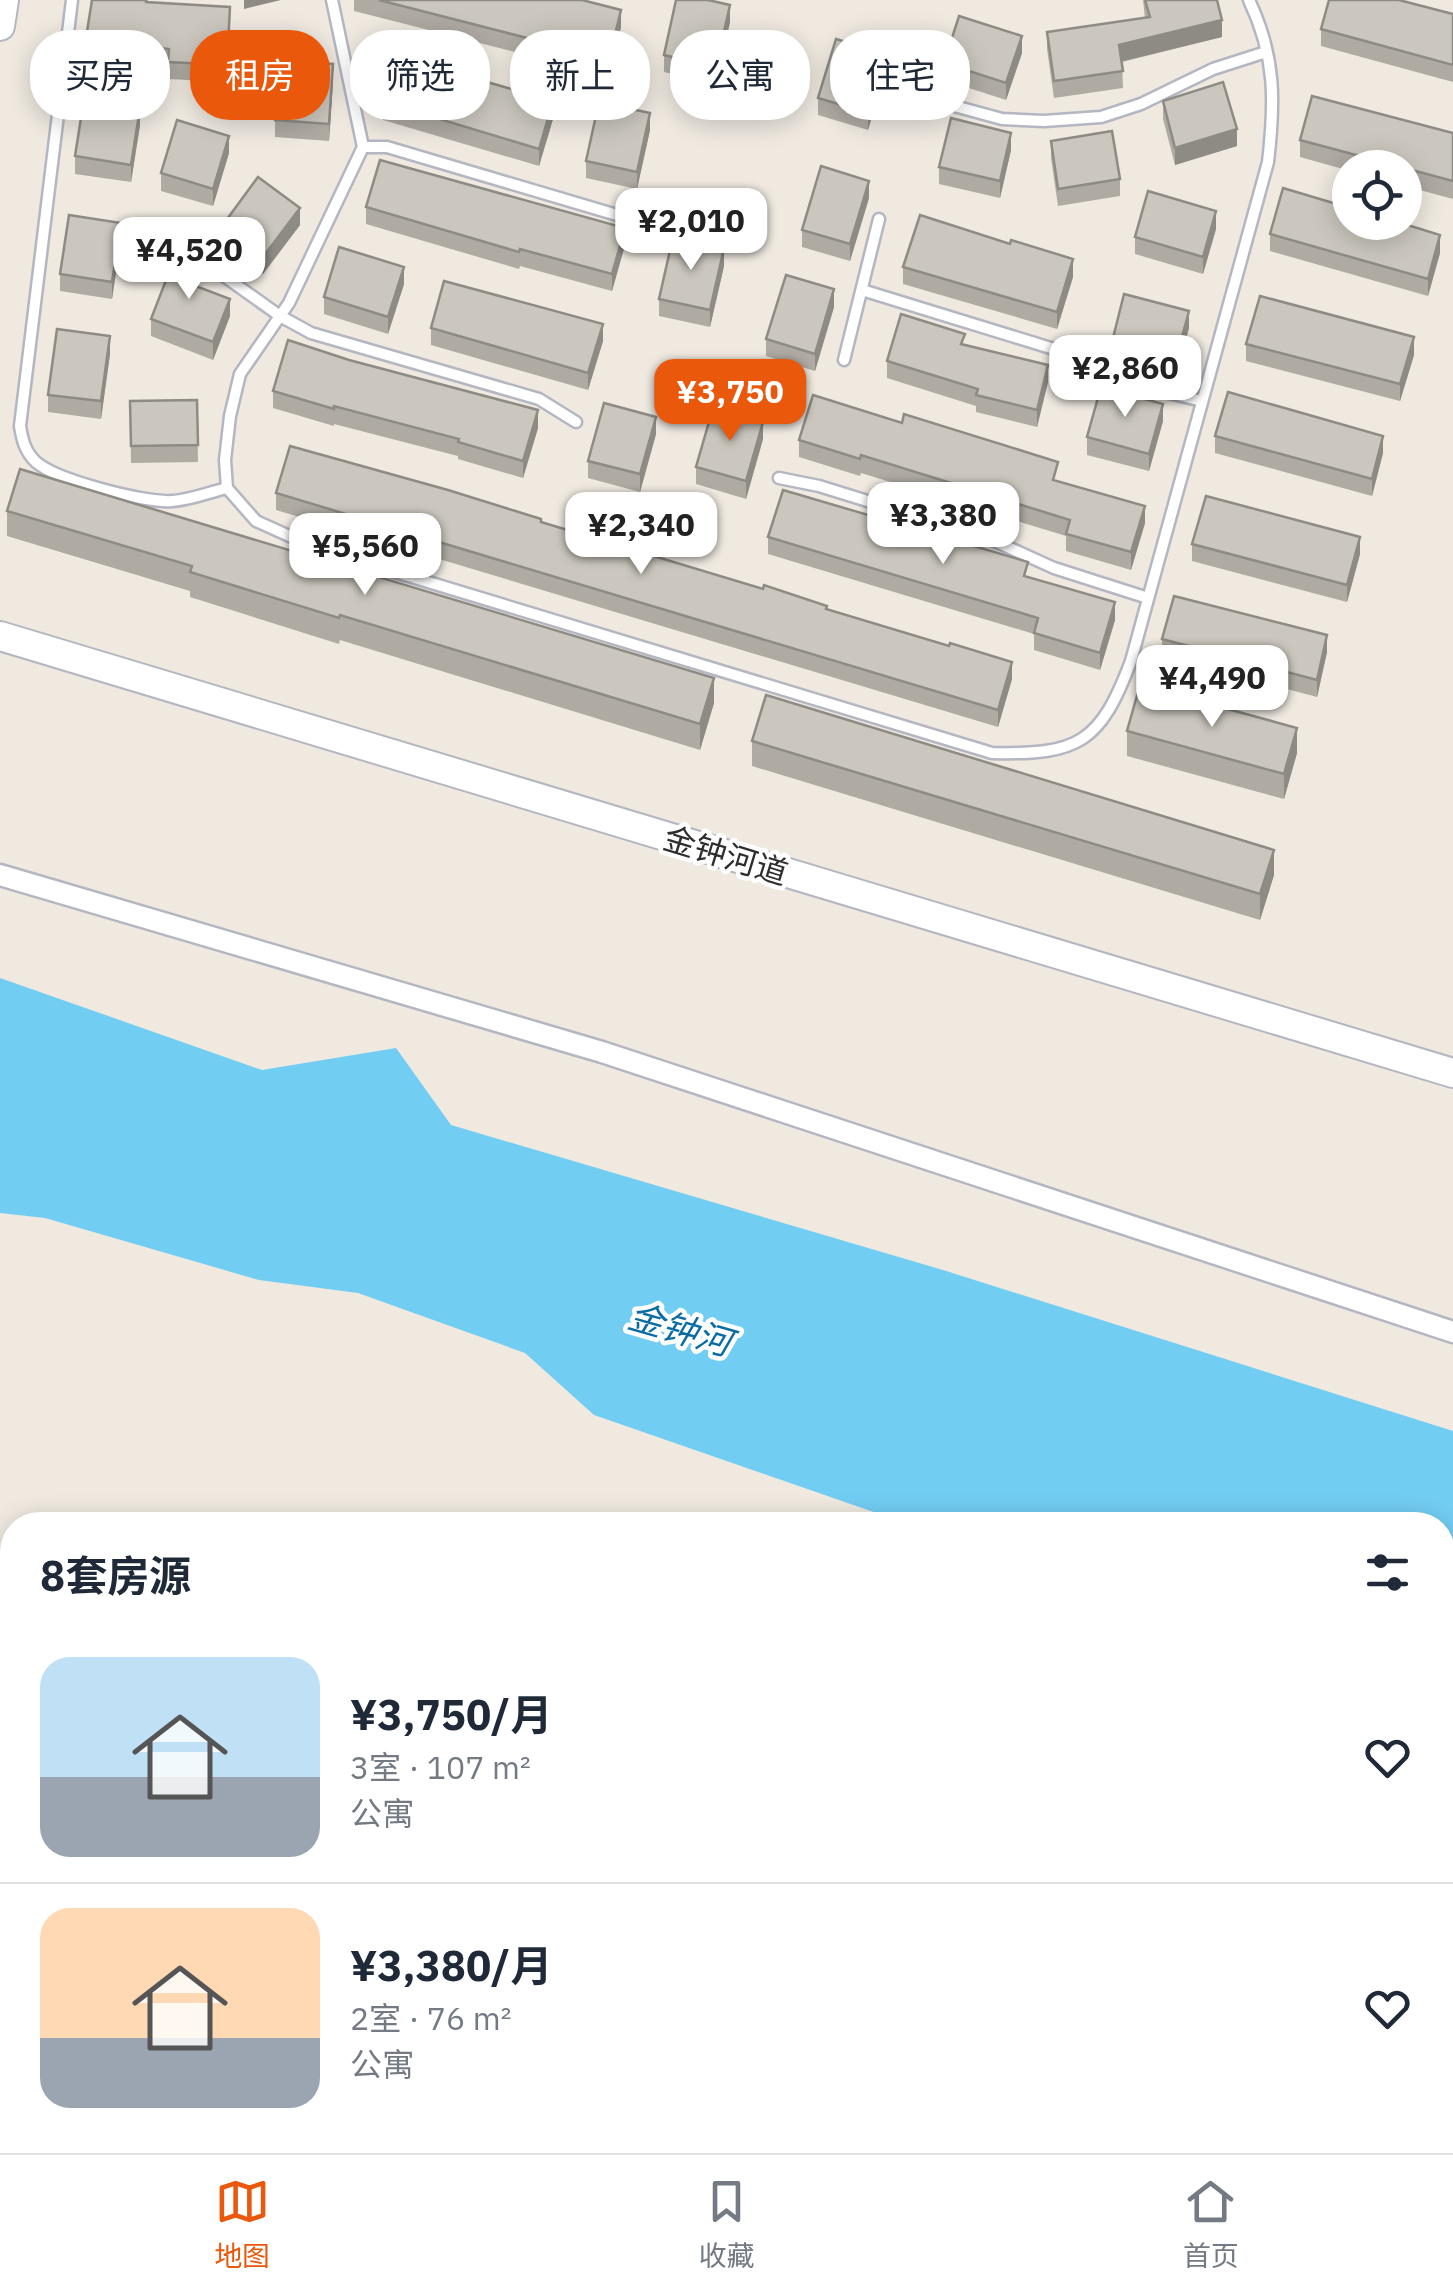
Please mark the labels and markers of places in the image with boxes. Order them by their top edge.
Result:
pin: ¥2,010 [610,188,772,273]
pin: ¥4,520 [108,217,270,302]
pin: ¥2,860 [1044,335,1206,420]
pin: ¥3,750 [649,359,811,444]
pin: ¥3,380 [862,482,1024,567]
pin: ¥2,340 [560,492,722,577]
pin: ¥5,560 [284,513,446,598]
pin: ¥4,490 [1131,645,1293,730]

